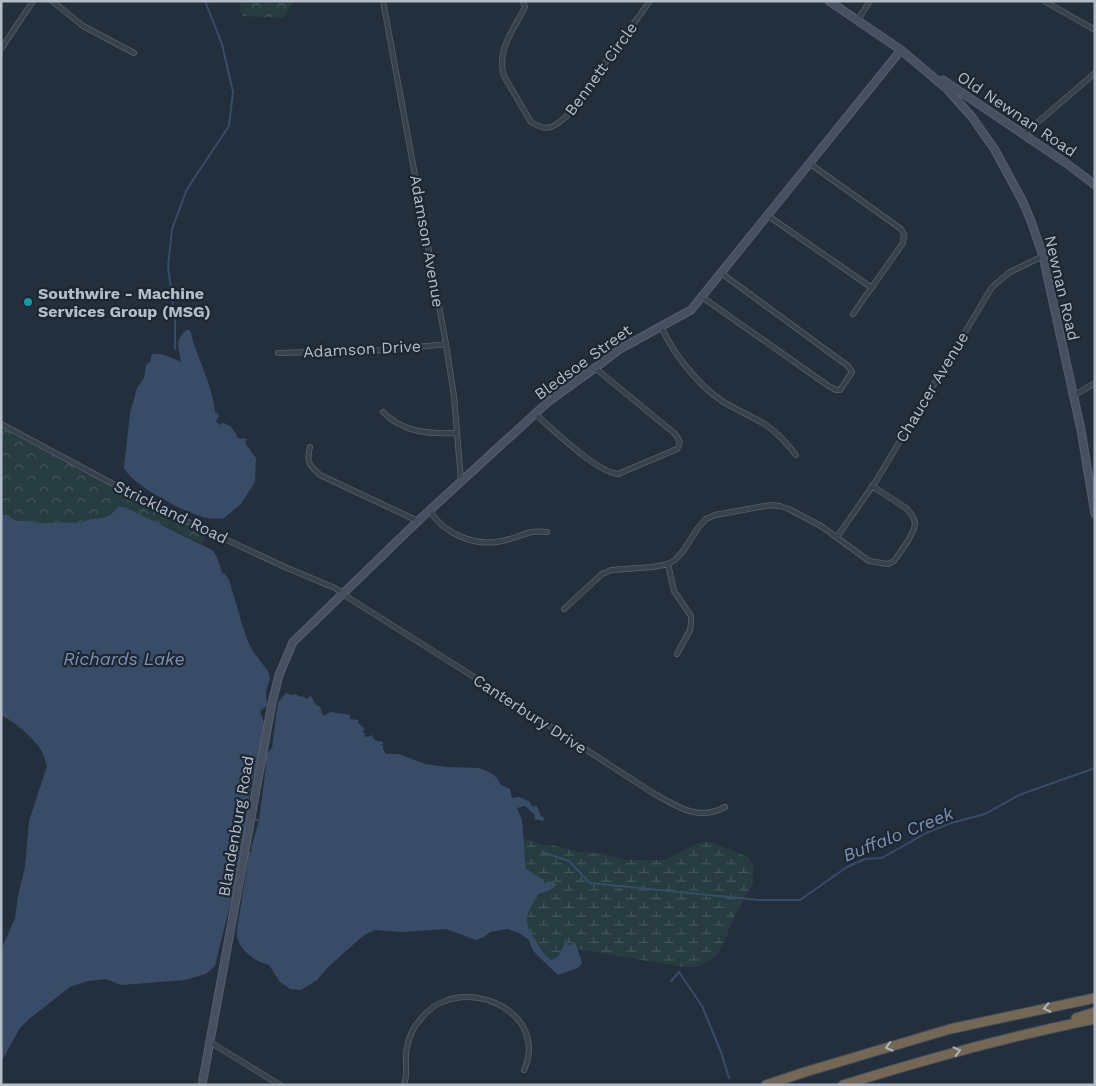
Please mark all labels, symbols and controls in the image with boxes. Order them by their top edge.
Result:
street label: Bennett Circle [561,19,641,119]
street label: Old Newnan Road [954,67,1080,161]
street label: Adamson Avenue [406,173,448,309]
street label: Newnan Road [1041,234,1083,342]
place label: Southwire - Machine Services Group (MSG) [38,284,211,321]
marker: Southwire - Machine Services Group (MSG) [22,296,34,308]
street label: Bledsoe Street [531,320,636,404]
street label: Chaucer Avenue [892,328,972,446]
street label: Adamson Drive [303,336,421,362]
street label: Strickland Road [111,476,231,548]
water label: Richards Lake [63,648,185,669]
street label: Canterbury Drive [470,670,590,758]
street label: Blandenburg Road [214,754,258,898]
water label: Buffalo Creek [840,802,957,866]
one-way arrow [1043,1002,1052,1013]
one-way arrow [886,1041,894,1051]
one-way arrow [953,1046,962,1057]

